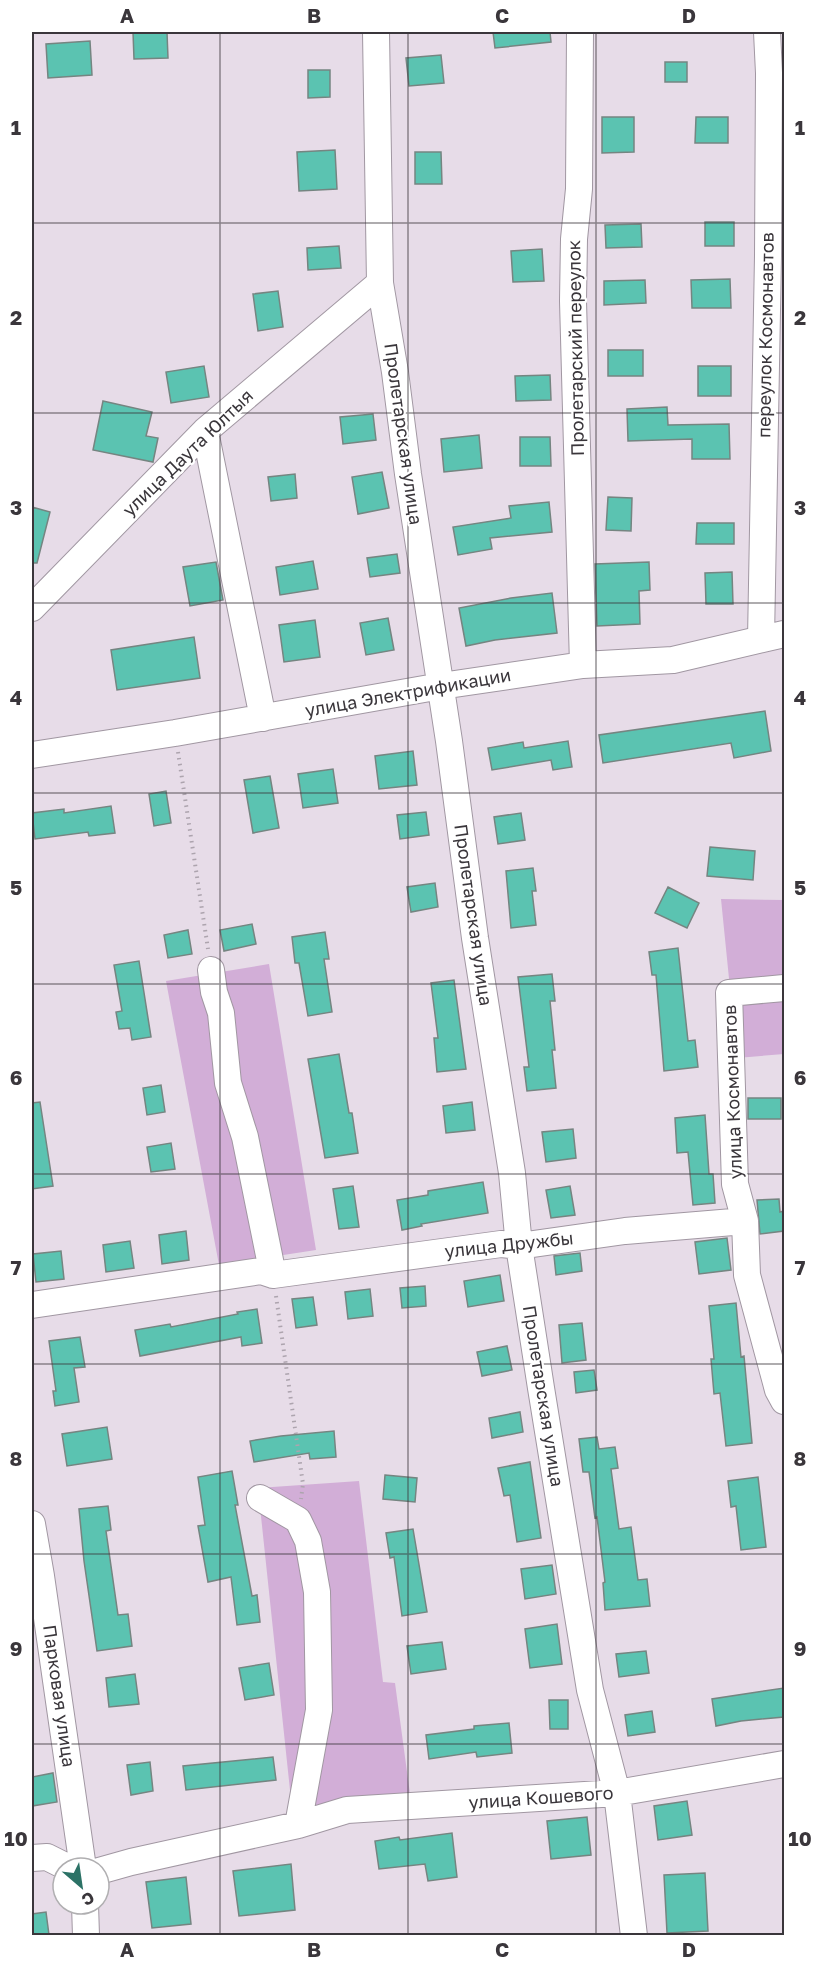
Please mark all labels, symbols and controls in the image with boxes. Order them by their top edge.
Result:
text: A [120,3,134,27]
text: B [307,3,321,27]
text: C [495,3,509,27]
text: D [682,3,696,27]
text: 1 [11,115,21,139]
text: 1 [795,115,805,139]
street label: переулок Космонавтов [752,232,778,438]
street label: Пролетарский переулок [562,240,588,456]
text: 2 [10,305,22,329]
text: 2 [794,305,806,329]
street label: Пролетарская улица [380,342,428,526]
street label: улица Даута Юлтыя [117,384,257,520]
text: 3 [10,495,22,519]
text: 3 [794,495,806,519]
street label: улица Электрификации [303,663,513,721]
text: 4 [10,685,22,709]
text: 4 [794,685,806,709]
street label: Пролетарская улица [450,823,498,1007]
text: 5 [10,875,22,899]
text: 5 [794,875,806,899]
street label: улица Космонавтов [718,1004,746,1180]
text: 6 [10,1065,22,1089]
text: 6 [794,1065,806,1089]
street label: улица Дружбы [443,1226,574,1262]
text: 7 [11,1255,22,1279]
text: 7 [795,1255,806,1279]
street label: Пролетарская улица [519,1304,569,1488]
text: 8 [10,1446,22,1470]
text: 8 [794,1446,806,1470]
street label: Парковая улица [39,1623,81,1768]
text: 9 [10,1636,22,1660]
text: 9 [794,1636,806,1660]
street label: улица Кошевого [468,1781,614,1813]
text: 10 [4,1826,28,1850]
text: 10 [788,1826,812,1850]
north arrow [51,1856,111,1916]
text: С [78,1888,98,1911]
text: A [120,1937,134,1961]
text: B [307,1937,321,1961]
text: C [495,1937,509,1961]
text: D [682,1937,696,1961]

